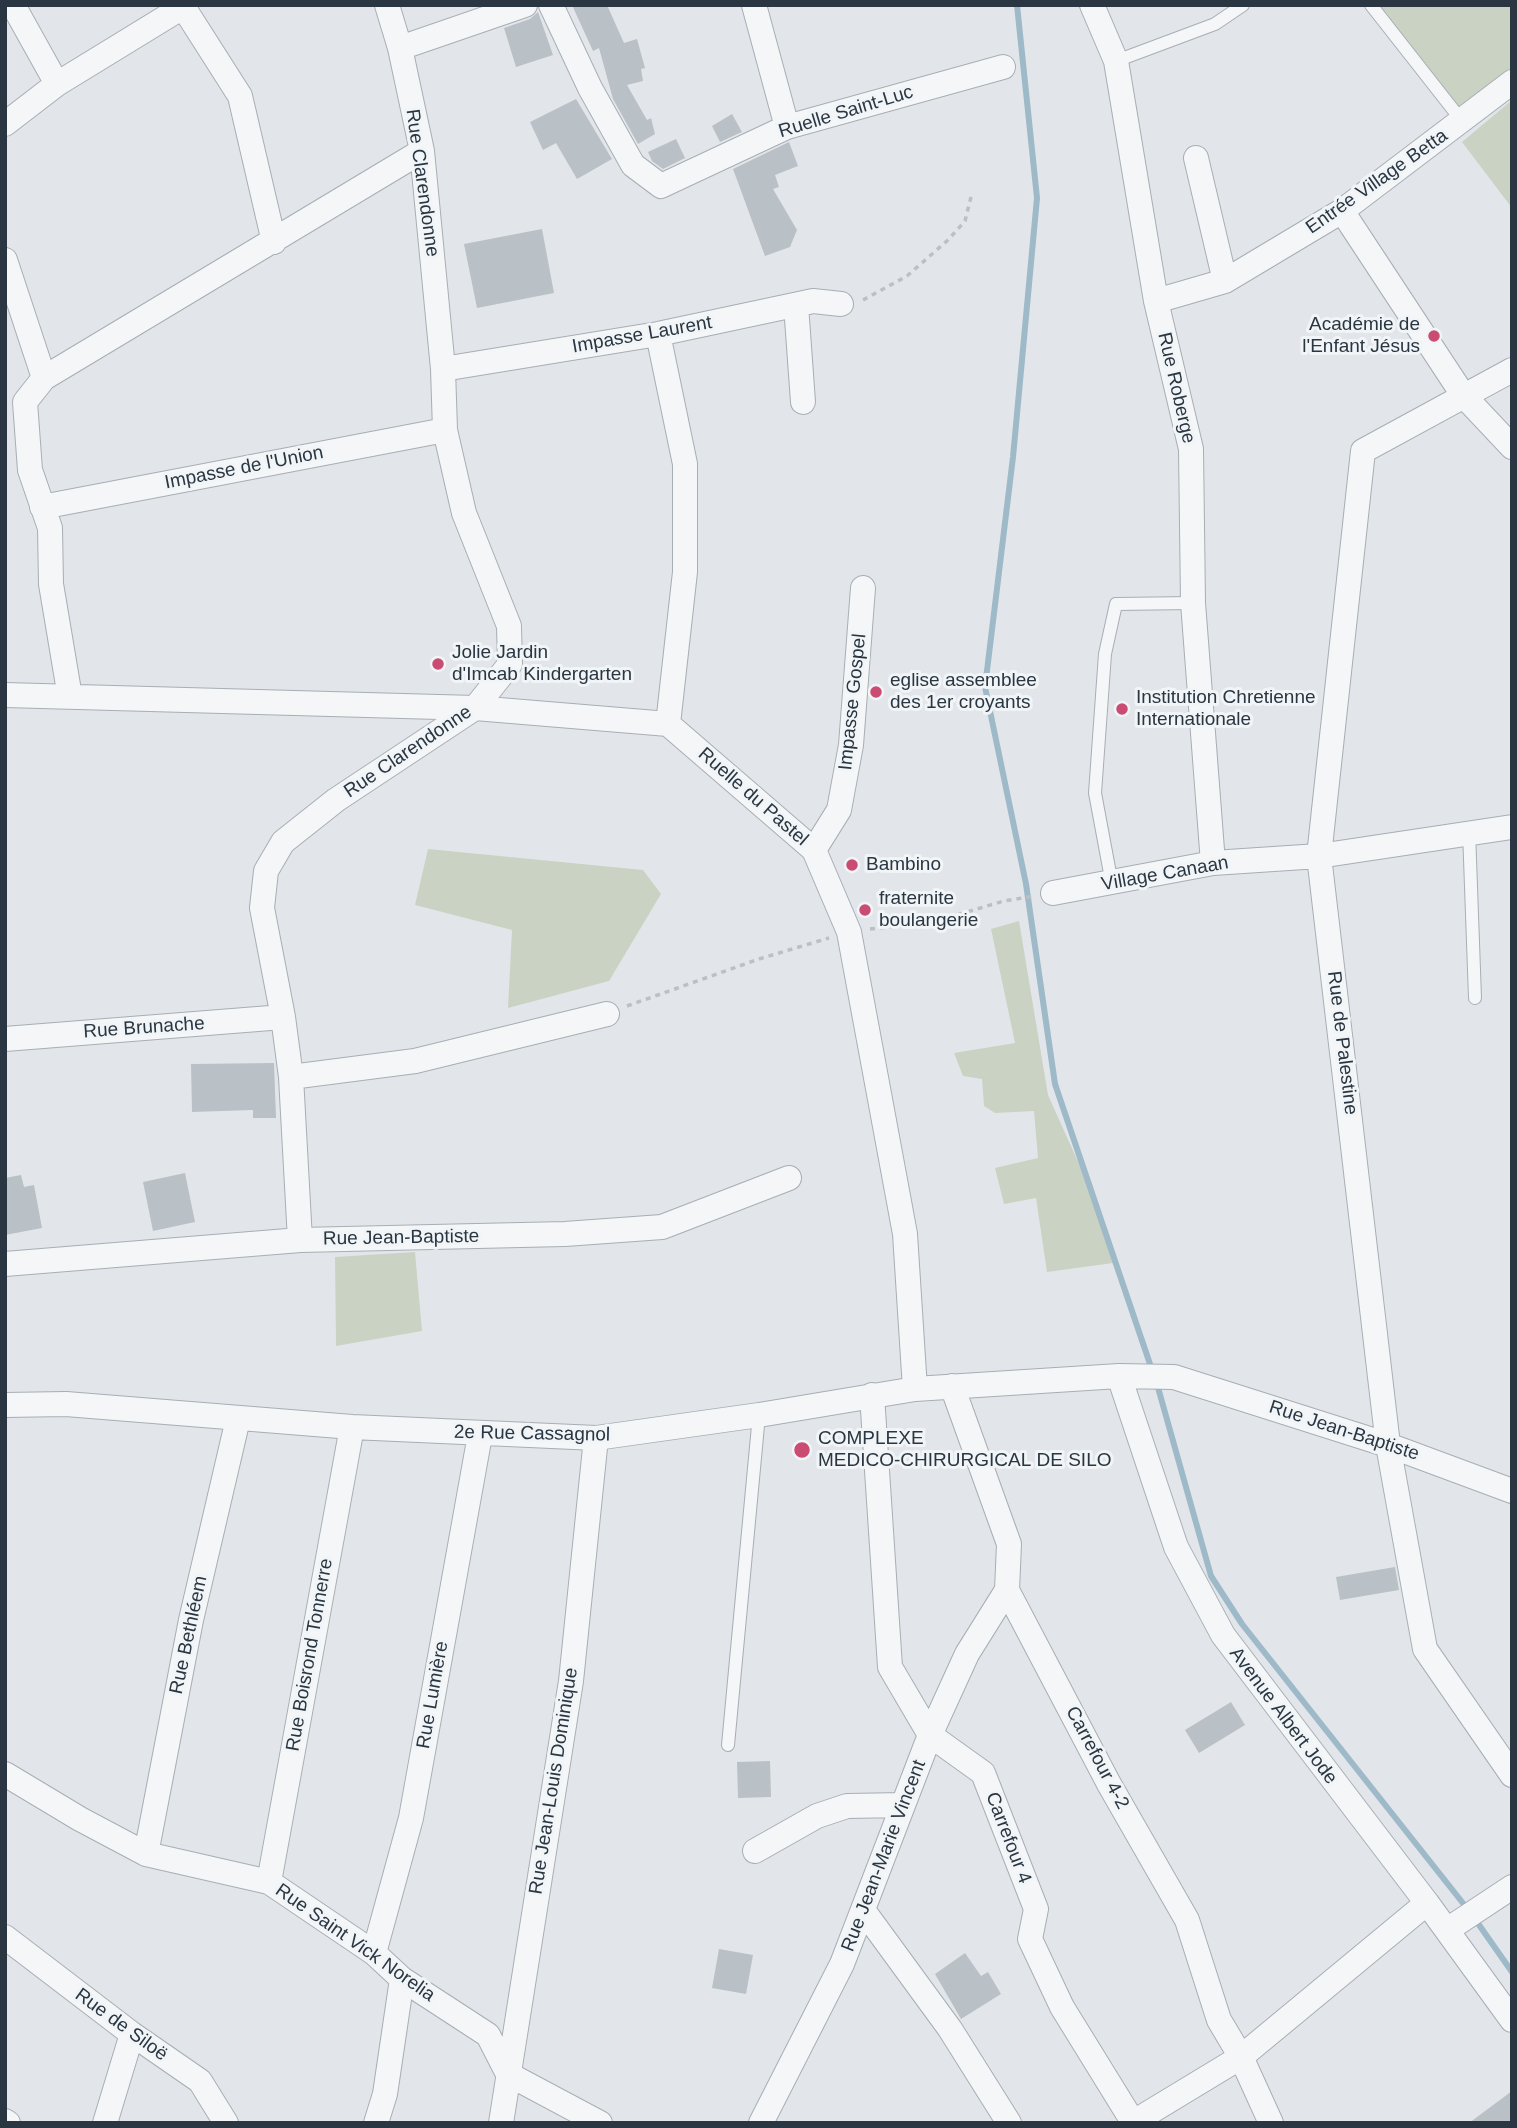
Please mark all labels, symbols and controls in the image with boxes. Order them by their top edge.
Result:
street label: Ruelle Saint-Luc [776,81,916,143]
street label: Rue Clarendonne [400,108,444,258]
street label: Entrée Village Betta [1302,125,1452,239]
street label: Impasse Laurent [570,311,714,359]
place label: Académie de l'Enfant Jésus [1302,314,1420,358]
marker: Académie de l'Enfant Jésus [1426,328,1442,344]
street label: Rue Roberge [1152,330,1200,446]
street label: Impasse de l'Union [163,441,325,495]
street label: Impasse Gospel [834,633,872,771]
place label: Jolie Jardin d'Imcab Kindergarten [452,642,632,686]
marker: Jolie Jardin d'Imcab Kindergarten [430,656,446,672]
place label: eglise assemblee des 1er croyants [890,670,1037,714]
marker: eglise assemblee des 1er croyants [868,684,884,700]
place label: Institution Chretienne Internationale [1136,687,1316,731]
street label: Rue Clarendonne [340,701,476,803]
marker: Institution Chretienne Internationale [1114,701,1130,717]
street label: Ruelle du Pastel [693,743,813,851]
street label: Village Canaan [1100,852,1230,896]
place label: Bambino [866,854,941,876]
marker: Bambino [844,857,860,873]
place label: fraternite boulangerie [879,888,978,932]
marker: fraternite boulangerie [857,902,873,918]
street label: Rue de Palestine [1322,970,1362,1116]
street label: Rue Brunache [83,1012,205,1044]
street label: Rue Jean-Baptiste [323,1225,479,1251]
street label: Rue Jean-Baptiste [1266,1396,1422,1466]
street label: 2e Rue Cassagnol [454,1421,610,1447]
place label: COMPLEXE MEDICO-CHIRURGICAL DE SILO [818,1428,1111,1472]
marker: COMPLEXE MEDICO-CHIRURGICAL DE SILO [792,1440,812,1460]
street label: Rue Boisrond Tonnerre [282,1557,338,1753]
street label: Rue Bethléem [165,1574,213,1696]
street label: Rue Lumière [412,1639,454,1751]
street label: Avenue Albert Jode [1224,1643,1342,1789]
street label: Rue Jean-Louis Dominique [525,1666,583,1896]
street label: Carrefour 4-2 [1060,1703,1134,1813]
street label: Rue Jean-Marie Vincent [837,1757,931,1955]
street label: Carrefour 4 [980,1789,1036,1887]
street label: Rue Saint Vick Norelia [271,1879,439,2007]
street label: Rue de Siloë [70,1984,172,2066]

